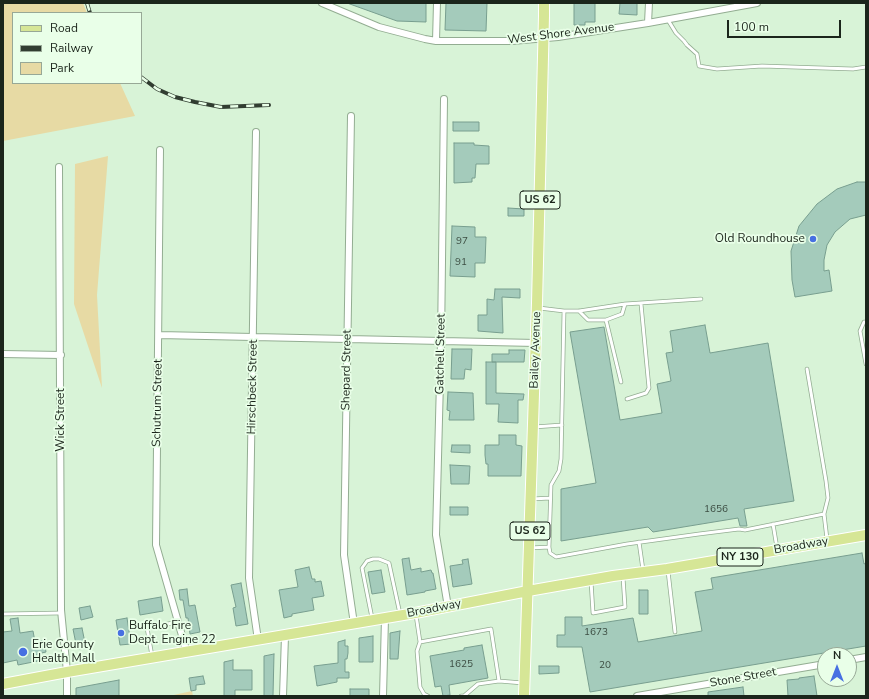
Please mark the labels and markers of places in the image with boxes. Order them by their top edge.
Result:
place label: Old Roundhouse [715,232,805,246]
marker: Old Roundhouse [808,234,818,244]
place label: Buffalo Fire Dept. Engine 22 [129,619,216,647]
marker: Buffalo Fire Dept. Engine 22 [116,628,126,638]
place label: Erie County Health Mall [32,638,95,666]
marker: Erie County Health Mall [17,646,29,658]

